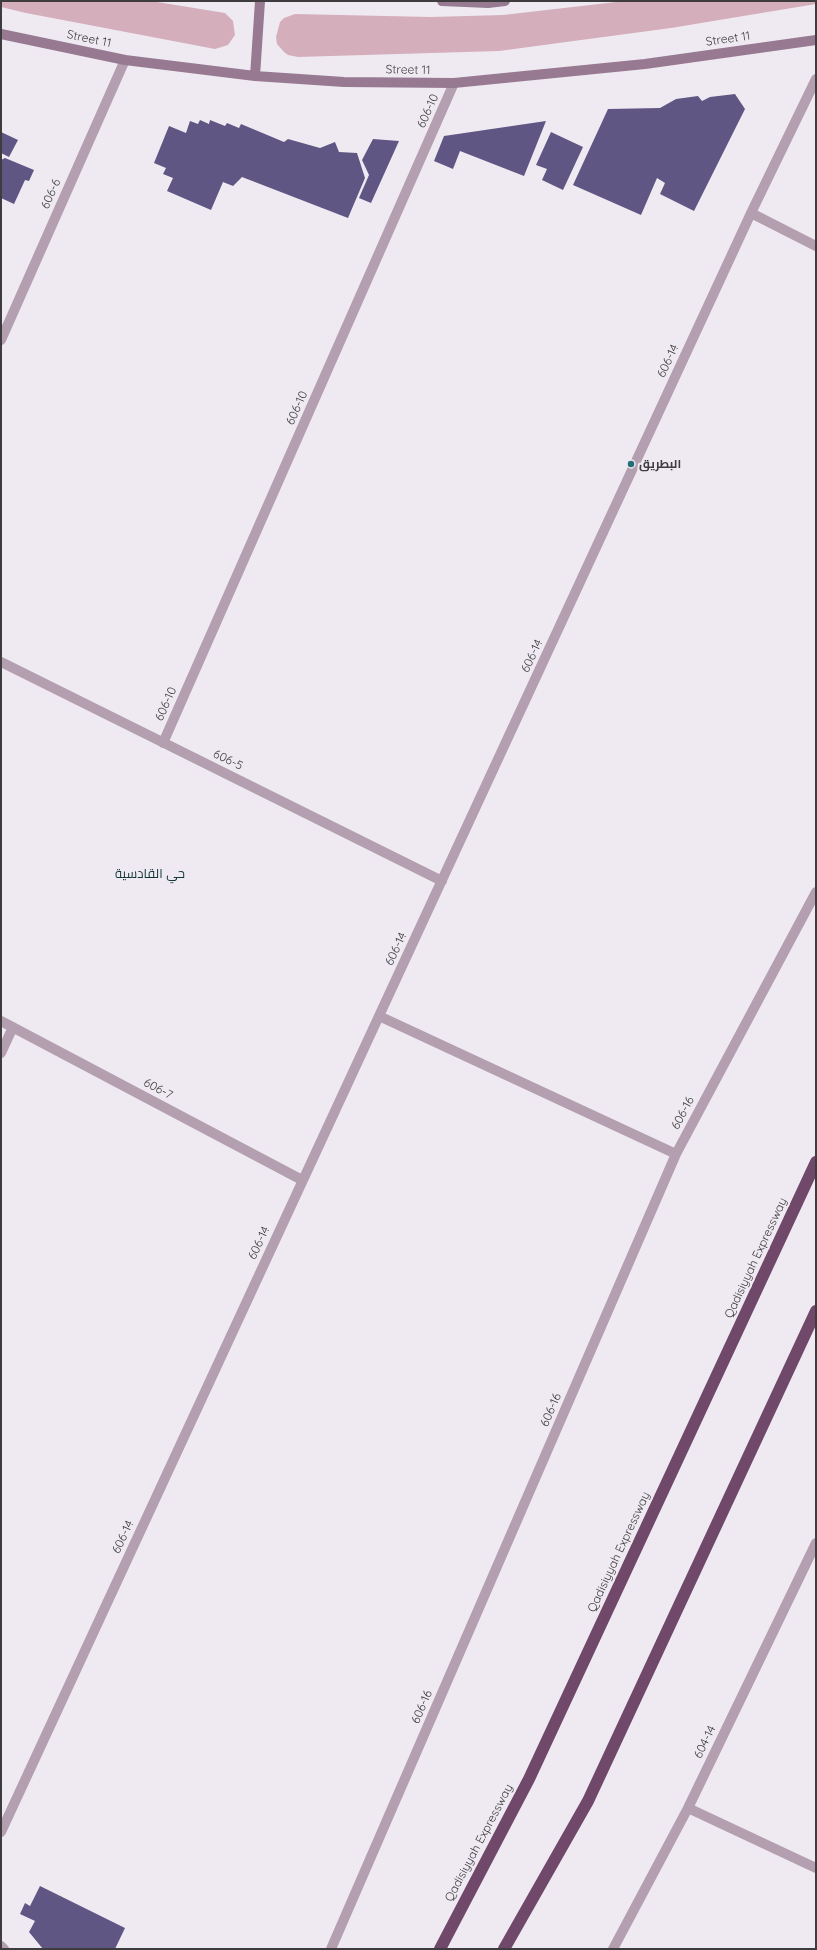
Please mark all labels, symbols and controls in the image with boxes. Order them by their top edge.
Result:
street label: Street 11 [66,27,112,51]
street label: Street 11 [705,29,751,49]
street label: Street 11 [385,62,431,78]
street label: 606-10 [414,92,442,130]
street label: 606-6 [38,177,64,211]
street label: 606-14 [654,342,682,380]
street label: 606-10 [283,389,311,427]
place label: البطريق [639,457,681,471]
marker: البطريق [626,459,636,469]
street label: 606-14 [518,637,546,675]
street label: 606-10 [152,685,180,723]
street label: 606-5 [211,747,245,773]
district label: حي القادسية [115,866,185,882]
street label: 606-14 [382,930,410,968]
street label: 606-7 [141,1075,175,1103]
street label: 606-16 [668,1094,698,1132]
street label: Qadisiyyah Expressway [722,1196,790,1320]
street label: 606-14 [245,1224,273,1262]
street label: 606-16 [538,1391,564,1429]
street label: Qadisiyyah Expressway [585,1490,653,1614]
street label: 606-14 [109,1518,137,1556]
street label: 606-16 [409,1688,435,1726]
street label: 604-14 [691,1723,719,1761]
street label: Qadisiyyah Expressway [442,1782,516,1904]

